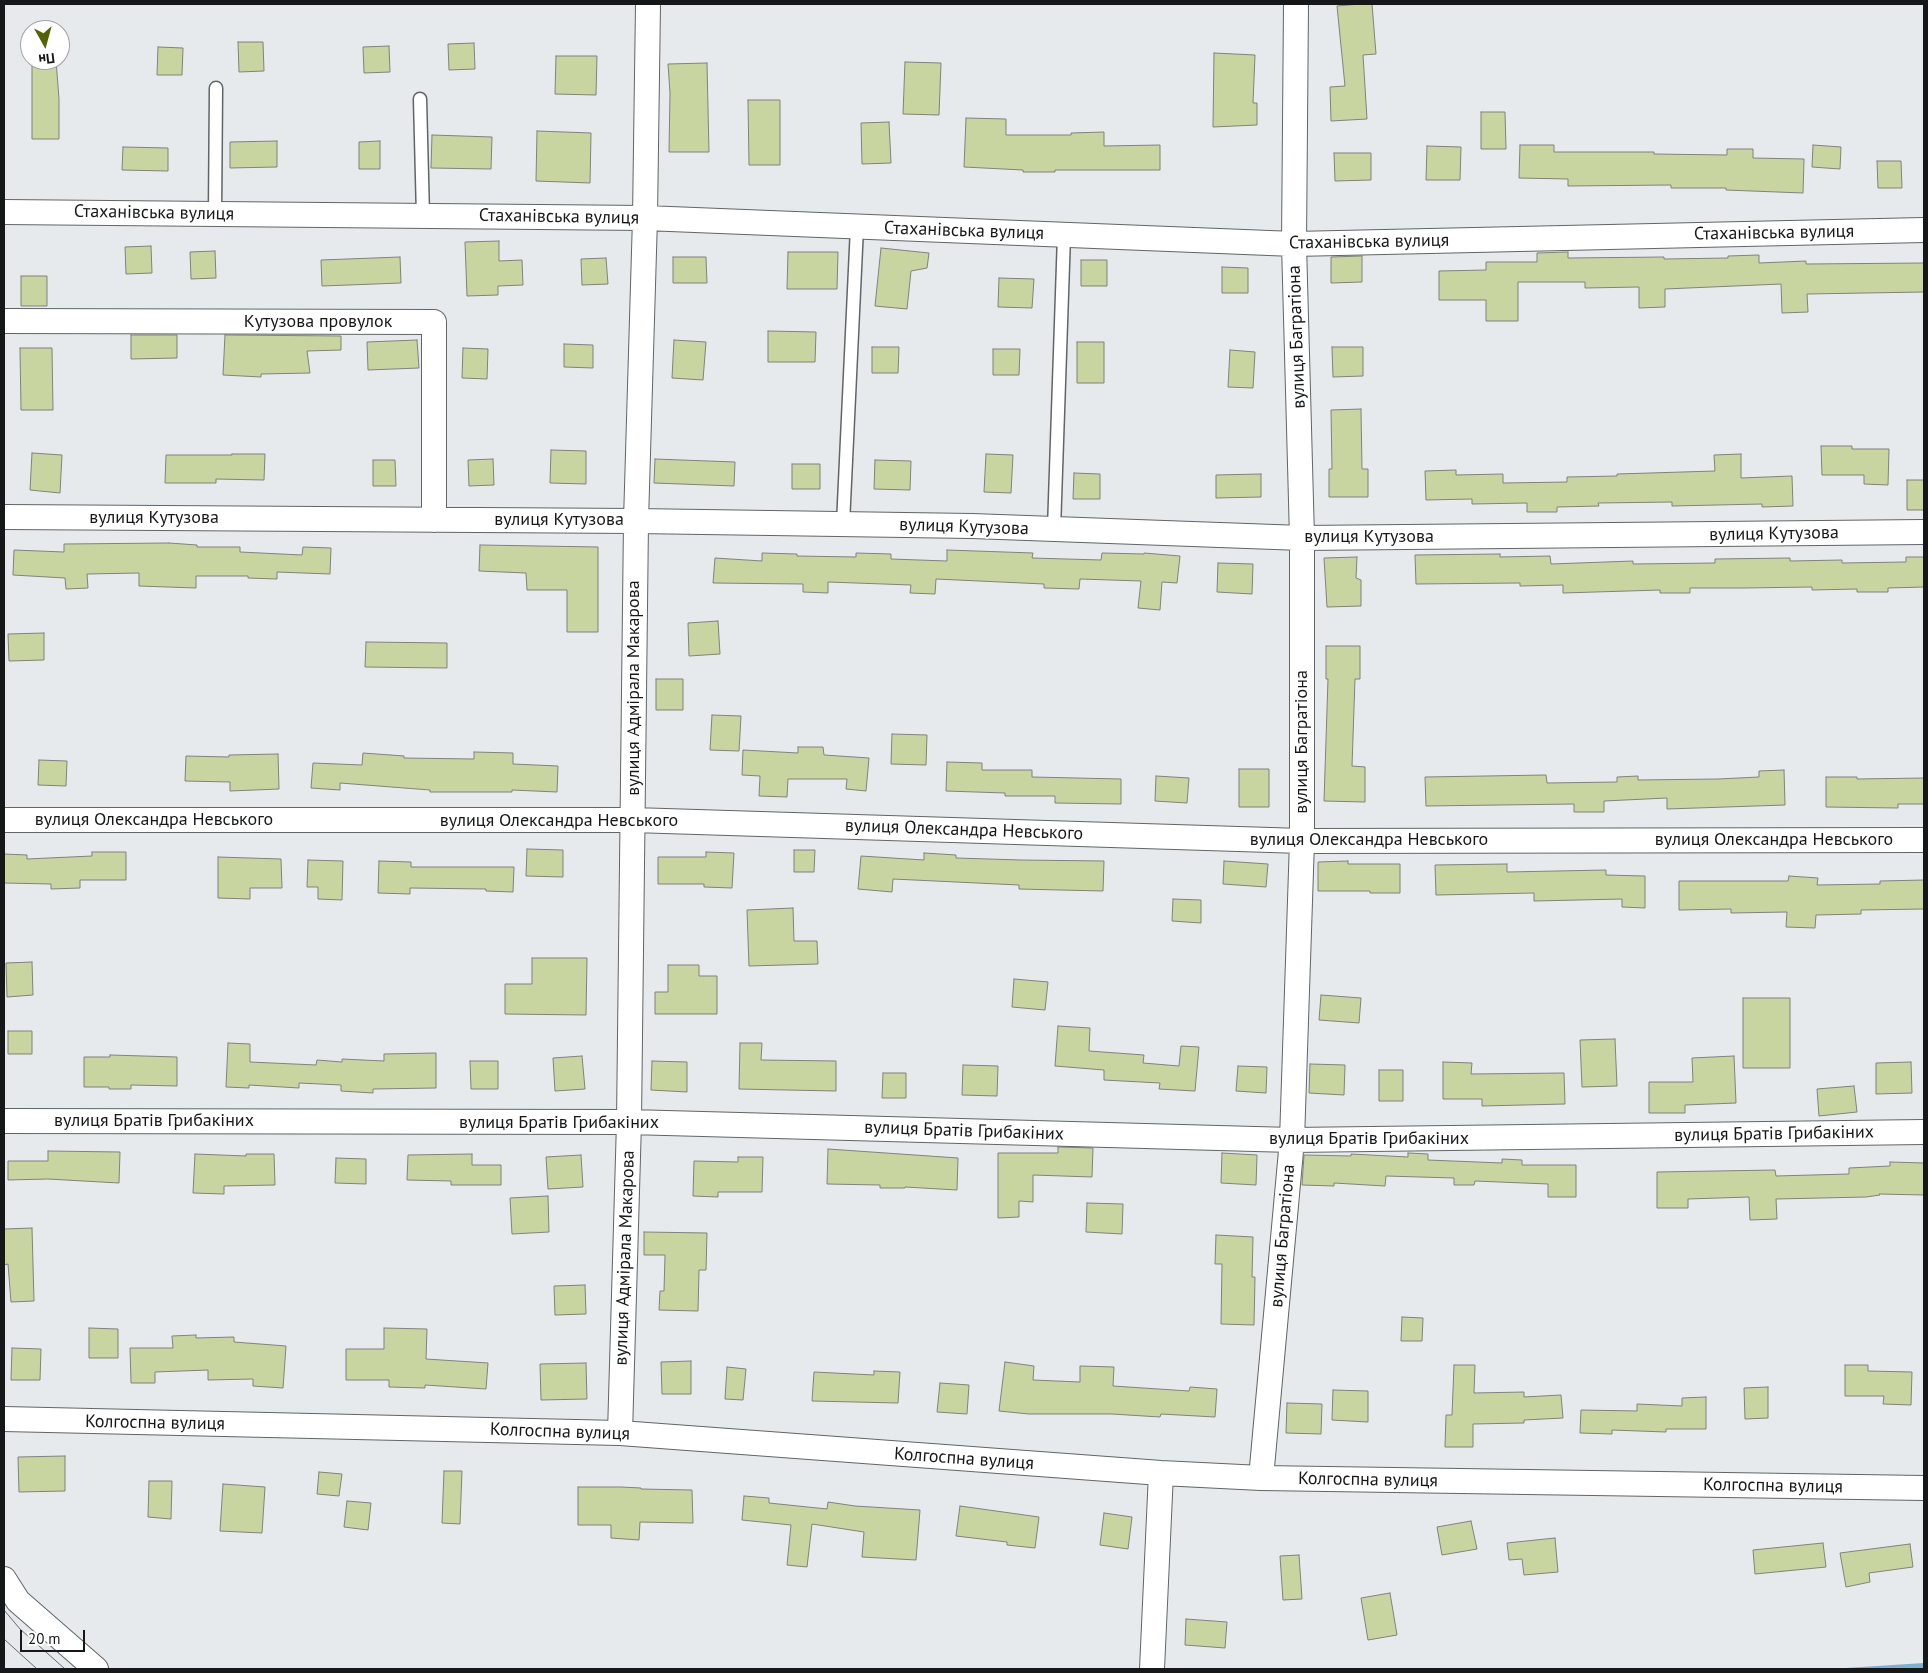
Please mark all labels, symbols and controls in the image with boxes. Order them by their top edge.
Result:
north arrow [20,20,70,70]
text: Пн [37,49,56,69]
street label: Стаханівська вулиця [74,201,234,225]
street label: Стаханівська вулиця [479,205,639,229]
street label: Стаханівська вулиця [884,217,1044,245]
street label: Стаханівська вулиця [1694,221,1854,245]
street label: Стаханівська вулиця [1289,230,1449,254]
street label: вулиця Багратіона [1284,265,1310,409]
street label: Кутузова провулок [244,311,392,333]
street label: вулиця Кутузова [89,507,219,529]
street label: вулиця Кутузова [494,509,624,531]
street label: вулиця Кутузова [899,514,1029,540]
street label: вулиця Кутузова [1709,522,1839,546]
street label: вулиця Кутузова [1304,526,1434,548]
street label: вулиця Адмірала Макарова [623,580,645,796]
street label: вулиця Багратіона [1291,670,1313,814]
street label: вулиця Олександра Невського [35,809,273,831]
street label: вулиця Олександра Невського [440,810,678,832]
street label: вулиця Олександра Невського [845,815,1083,845]
street label: вулиця Олександра Невського [1250,829,1488,851]
street label: вулиця Олександра Невського [1655,829,1893,851]
street label: вулиця Братів Грибакіних [54,1110,254,1132]
street label: вулиця Братів Грибакіних [459,1112,659,1134]
street label: вулиця Братів Грибакіних [864,1117,1064,1145]
street label: вулиця Братів Грибакіних [1674,1121,1874,1147]
street label: вулиця Братів Грибакіних [1269,1128,1469,1150]
street label: вулиця Адмірала Макарова [610,1150,640,1366]
street label: вулиця Багратіона [1266,1164,1300,1308]
street label: Колгоспна вулиця [85,1411,225,1435]
street label: Колгоспна вулиця [490,1419,630,1445]
street label: Колгоспна вулиця [893,1443,1035,1475]
street label: Колгоспна вулиця [1298,1468,1438,1492]
street label: Колгоспна вулиця [1703,1474,1843,1498]
scale bar [22,1620,88,1652]
text: 20 m [28,1629,61,1648]

